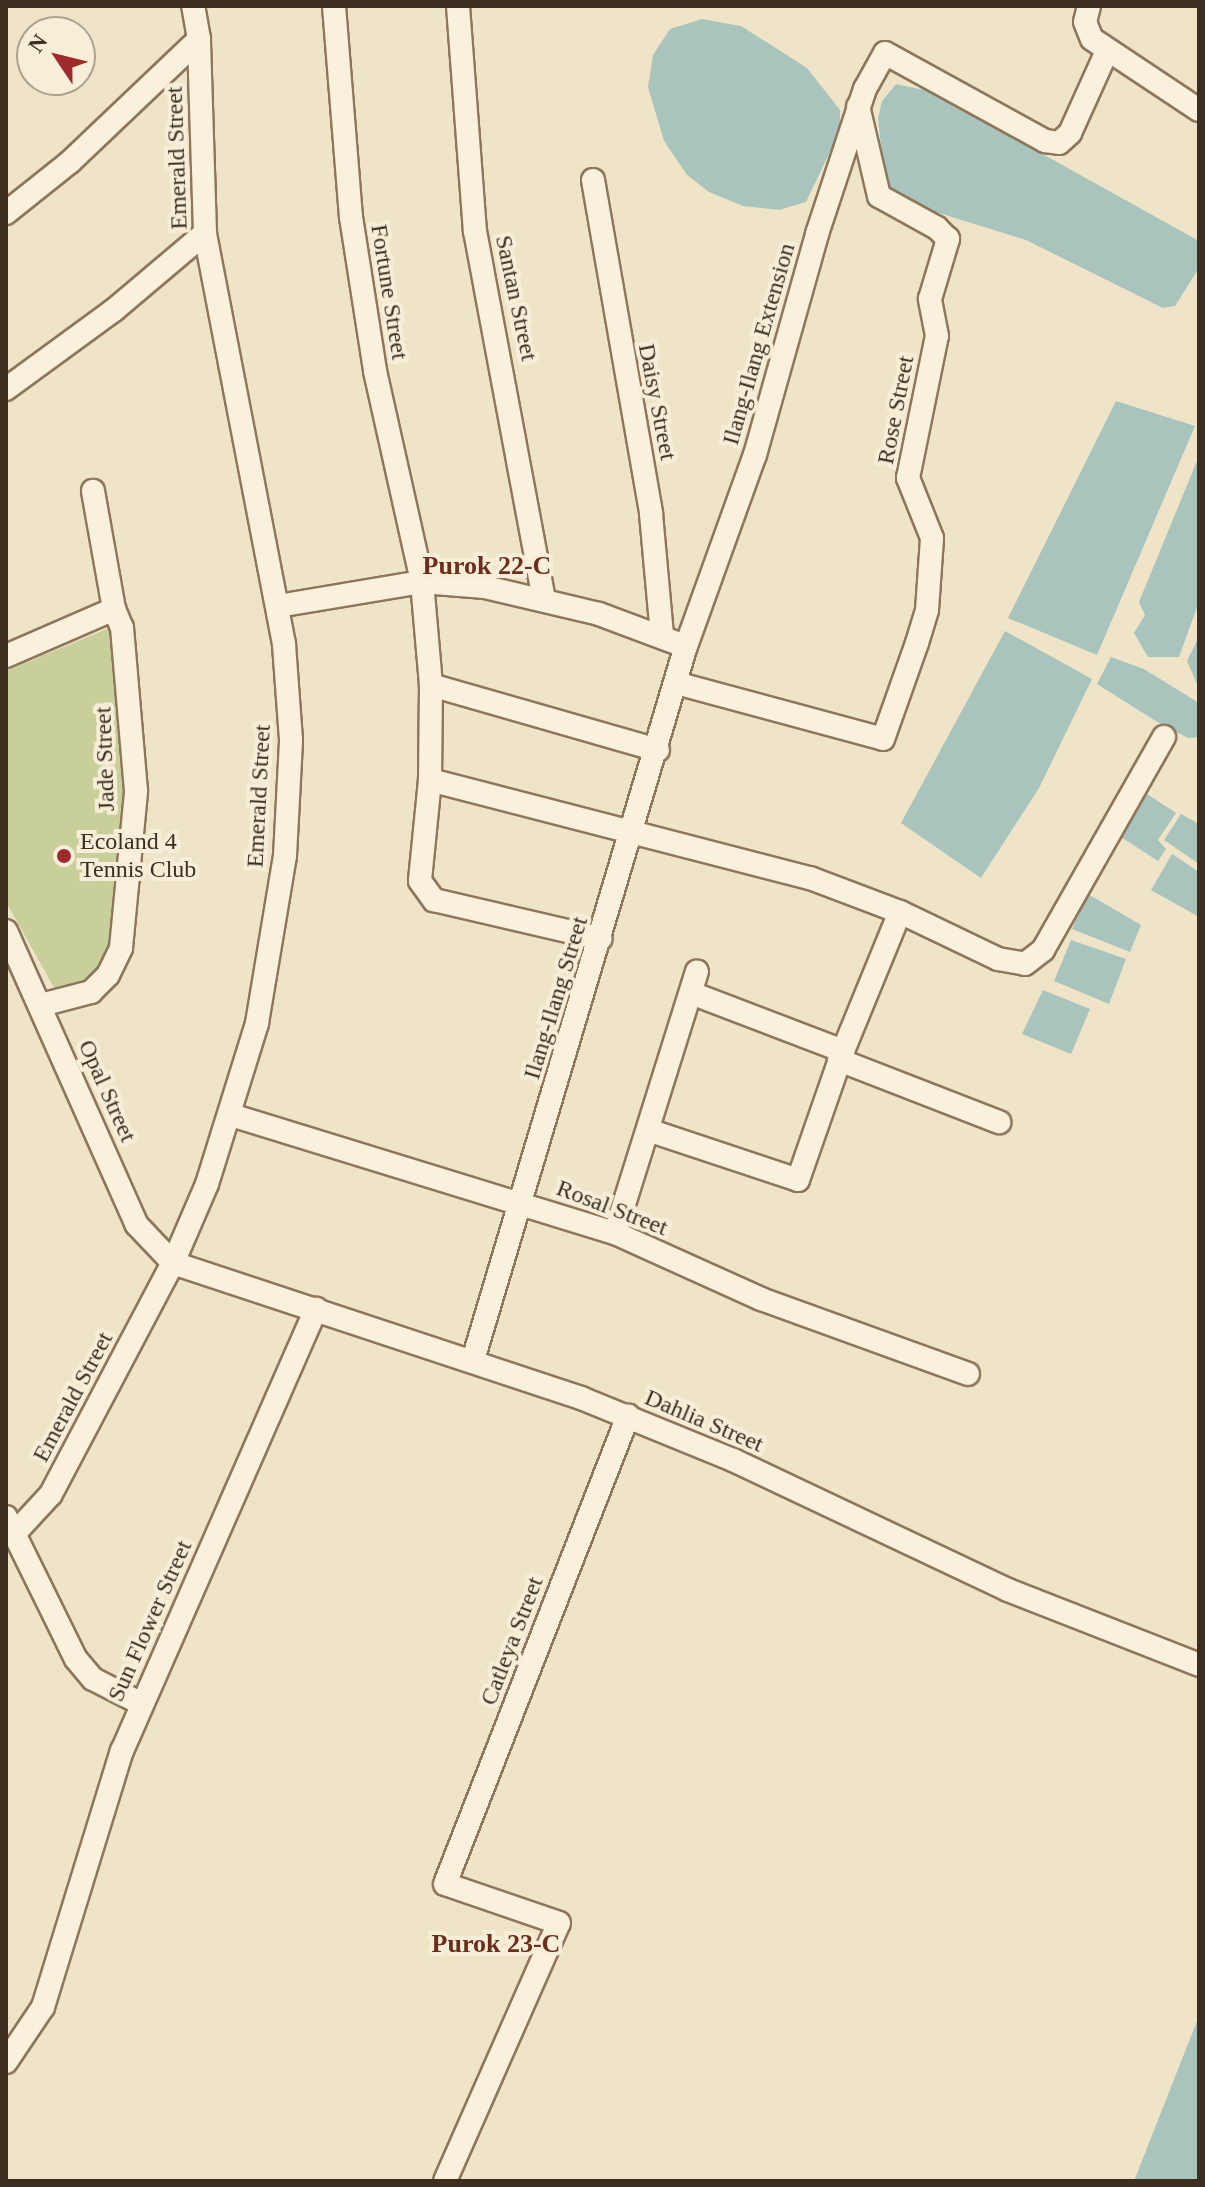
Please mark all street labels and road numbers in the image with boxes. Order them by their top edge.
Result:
street label: Emerald Street [160,86,194,230]
street label: Fortune Street [364,222,414,362]
street label: Santan Street [489,233,543,363]
street label: Ilang-Ilang Extension [716,240,802,448]
street label: Daisy Street [632,341,682,463]
street label: Rose Street [871,353,921,467]
street label: Jade Street [89,706,121,812]
street label: Emerald Street [241,724,277,868]
street label: Ilang-Ilang Street [518,913,594,1083]
street label: Opal Street [72,1036,142,1146]
street label: Rosal Street [552,1174,672,1242]
street label: Emerald Street [27,1327,119,1467]
street label: Dahlia Street [640,1383,768,1459]
street label: Sun Flower Street [102,1536,198,1706]
street label: Catleya Street [474,1573,550,1709]

